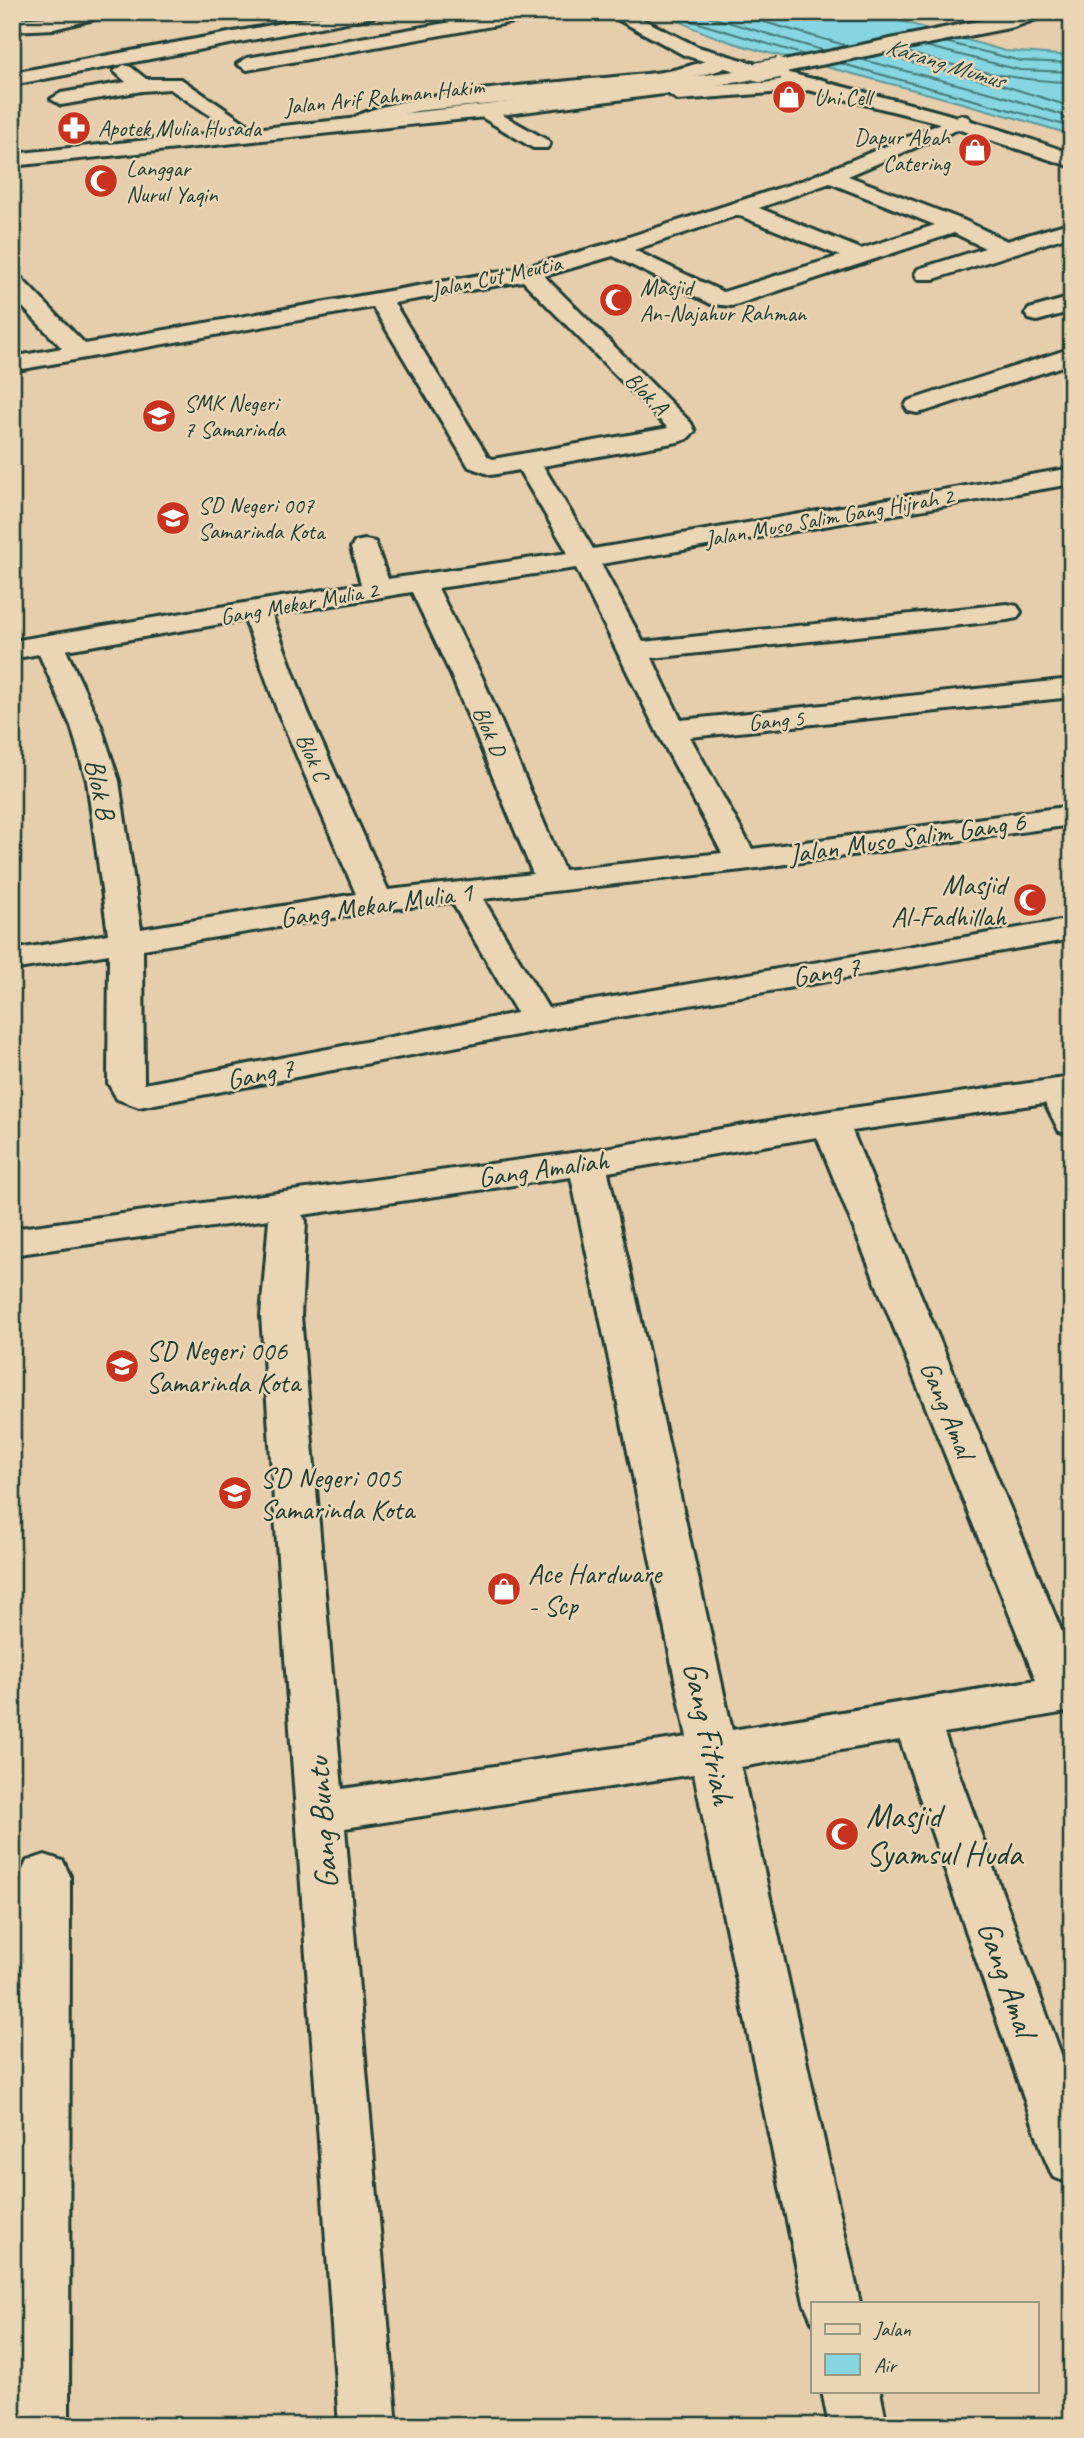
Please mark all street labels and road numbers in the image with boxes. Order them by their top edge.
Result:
street label: Jalan Arif Rahman Hakim [282,71,487,122]
street label: Jalan Cut Meutia [427,248,566,305]
street label: Blok A [619,366,676,422]
street label: Jalan Muso Salim Gang Hijrah 2 [702,481,957,554]
street label: Gang Mekar Mulia 2 [218,575,382,632]
street label: Blok D [466,702,514,762]
street label: Gang 5 [747,703,807,738]
street label: Blok C [289,729,337,788]
street label: Blok B [77,756,125,825]
street label: Jalan Muso Salim Gang 6 [785,803,1029,872]
street label: Gang Mekar Mulia 1 [277,873,476,935]
street label: Gang 7 [790,948,864,995]
street label: Gang 7 [223,1050,298,1097]
street label: Gang Amaliah [476,1142,612,1195]
street label: Gang Amal [912,1356,985,1467]
street label: Gang Fitriah [673,1658,745,1810]
street label: Gang Buntu [296,1754,348,1890]
street label: Gang Amal [968,1915,1048,2046]

